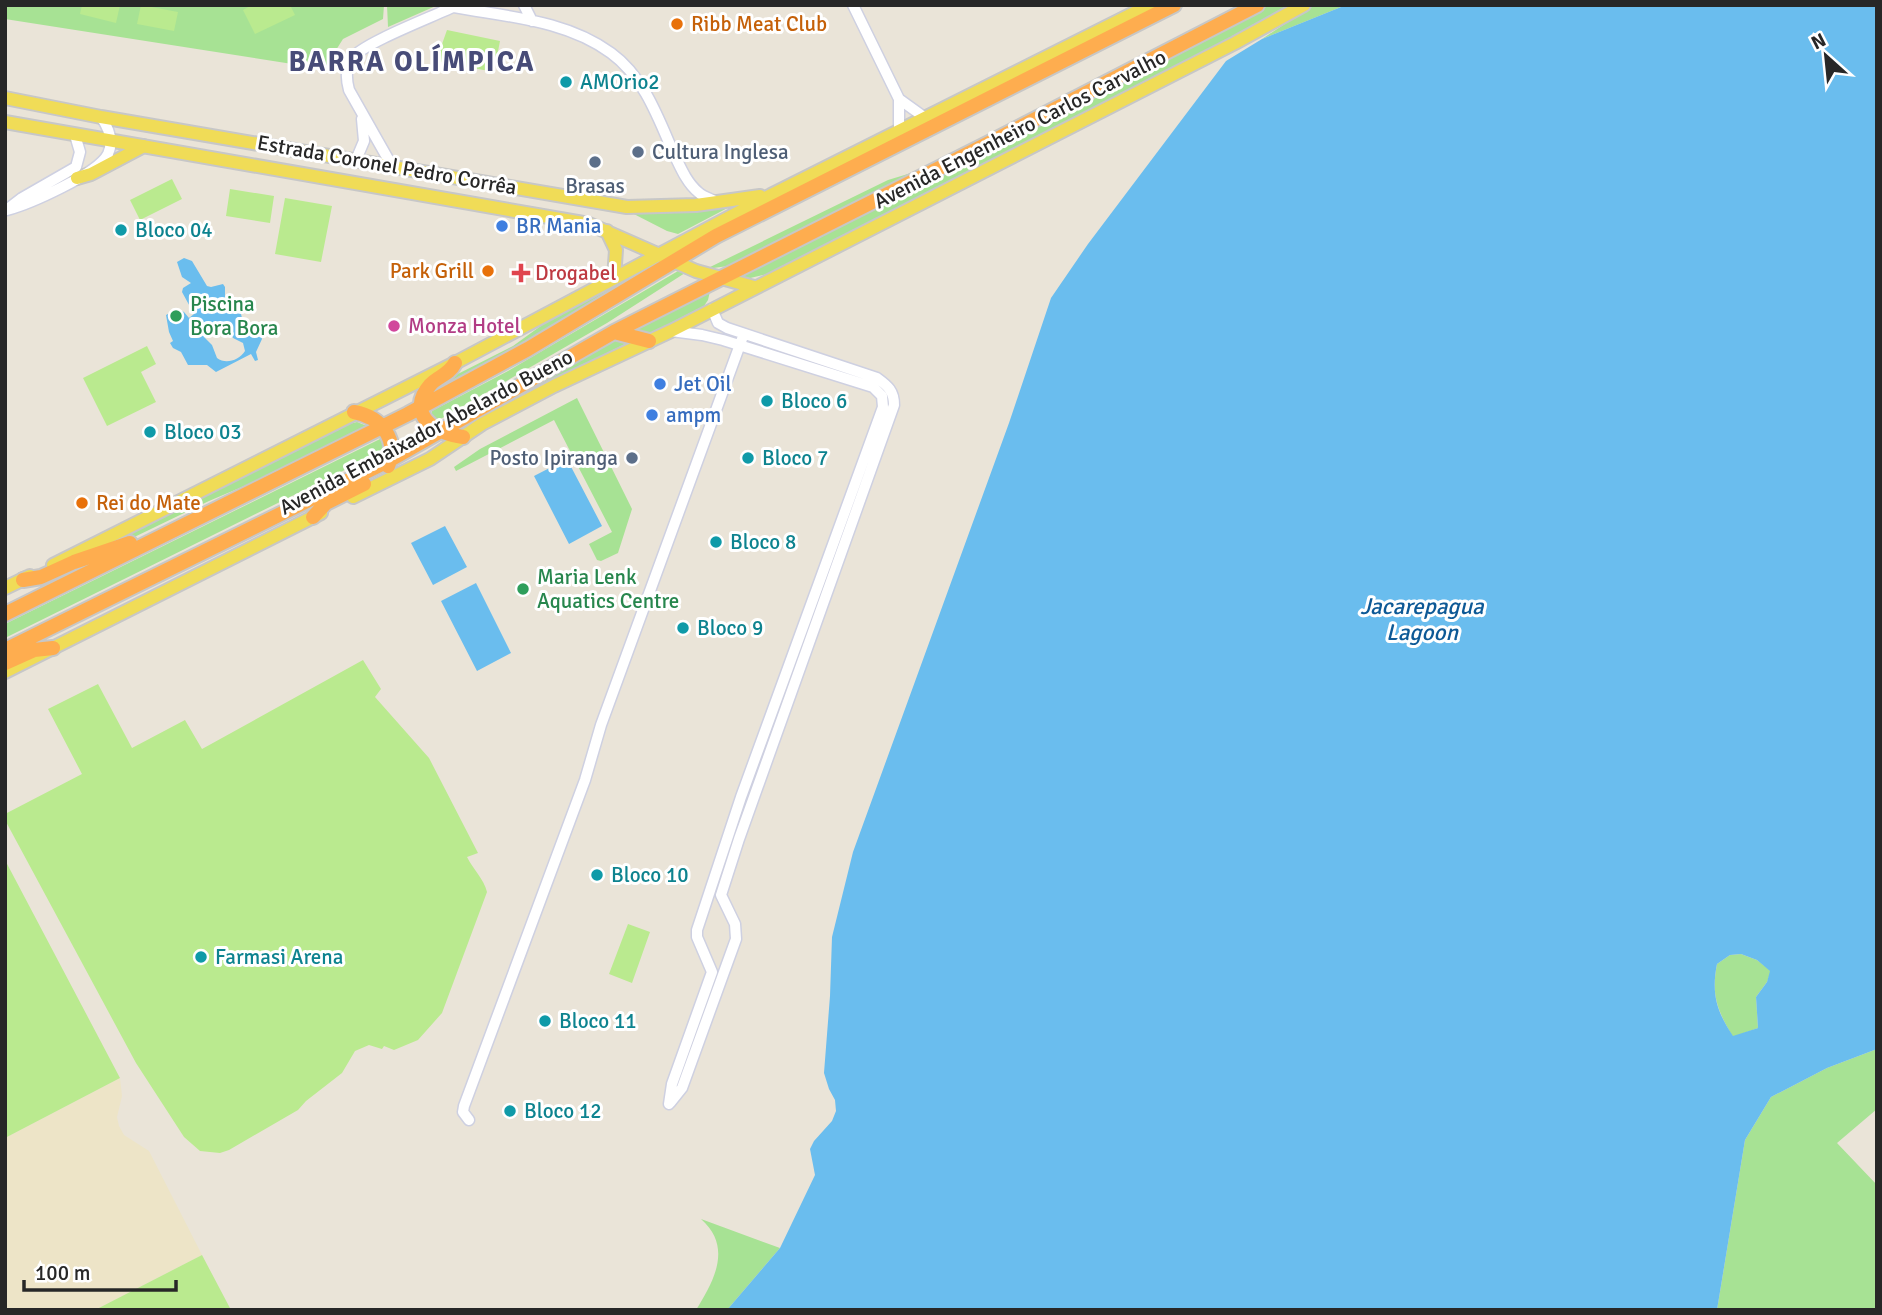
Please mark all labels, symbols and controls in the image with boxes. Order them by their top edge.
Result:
place label: Ribb Meat Club [691,11,827,37]
marker: Ribb Meat Club [669,16,685,32]
north arrow [1791,21,1861,91]
text: N [1807,28,1830,55]
district label: BARRA OLÍMPICA [288,43,536,79]
street label: Avenida Engenheiro Carlos Carvalho [870,44,1170,214]
place label: AMOrio2 [580,69,660,95]
marker: AMOrio2 [558,74,574,90]
street label: Estrada Coronel Pedro Corrêa [255,129,519,201]
place label: Cultura Inglesa [652,139,789,165]
marker: Cultura Inglesa [630,144,646,160]
marker: Brasas [587,154,603,170]
place label: Brasas [565,173,625,199]
place label: BR Mania [516,213,601,239]
place label: Bloco 04 [135,217,213,243]
marker: BR Mania [494,218,510,234]
marker: Bloco 04 [113,222,129,238]
place label: Park Grill [390,258,474,284]
place label: Drogabel [535,260,616,286]
marker: Park Grill [480,263,496,279]
marker: Drogabel [513,265,529,281]
place label: Piscina Bora Bora [190,291,278,341]
marker: Piscina Bora Bora [168,308,184,324]
place label: Monza Hotel [408,313,521,339]
marker: Monza Hotel [386,318,402,334]
street label: Avenida Embaixador Abelardo Bueno [275,343,577,521]
place label: Jet Oil [674,371,732,397]
marker: Jet Oil [652,376,668,392]
place label: Bloco 6 [781,388,847,414]
marker: Bloco 6 [759,393,775,409]
place label: ampm [666,402,721,428]
marker: ampm [644,407,660,423]
place label: Bloco 03 [164,419,242,445]
marker: Bloco 03 [142,424,158,440]
place label: Posto Ipiranga [489,445,618,471]
place label: Bloco 7 [762,445,828,471]
marker: Posto Ipiranga [624,450,640,466]
marker: Bloco 7 [740,450,756,466]
place label: Rei do Mate [96,490,201,516]
marker: Rei do Mate [74,495,90,511]
place label: Bloco 8 [730,529,796,555]
marker: Bloco 8 [708,534,724,550]
place label: Maria Lenk Aquatics Centre [537,564,679,614]
marker: Maria Lenk Aquatics Centre [515,581,531,597]
water label: Jacarepagua Lagoon [1360,592,1485,647]
place label: Bloco 9 [697,615,763,641]
marker: Bloco 9 [675,620,691,636]
place label: Bloco 10 [611,862,689,888]
marker: Bloco 10 [589,867,605,883]
place label: Farmasi Arena [215,944,343,970]
marker: Farmasi Arena [193,949,209,965]
place label: Bloco 11 [559,1008,637,1034]
marker: Bloco 11 [537,1013,553,1029]
place label: Bloco 12 [524,1098,602,1124]
marker: Bloco 12 [502,1103,518,1119]
scale bar [24,1248,177,1292]
text: 100 m [35,1260,90,1286]

